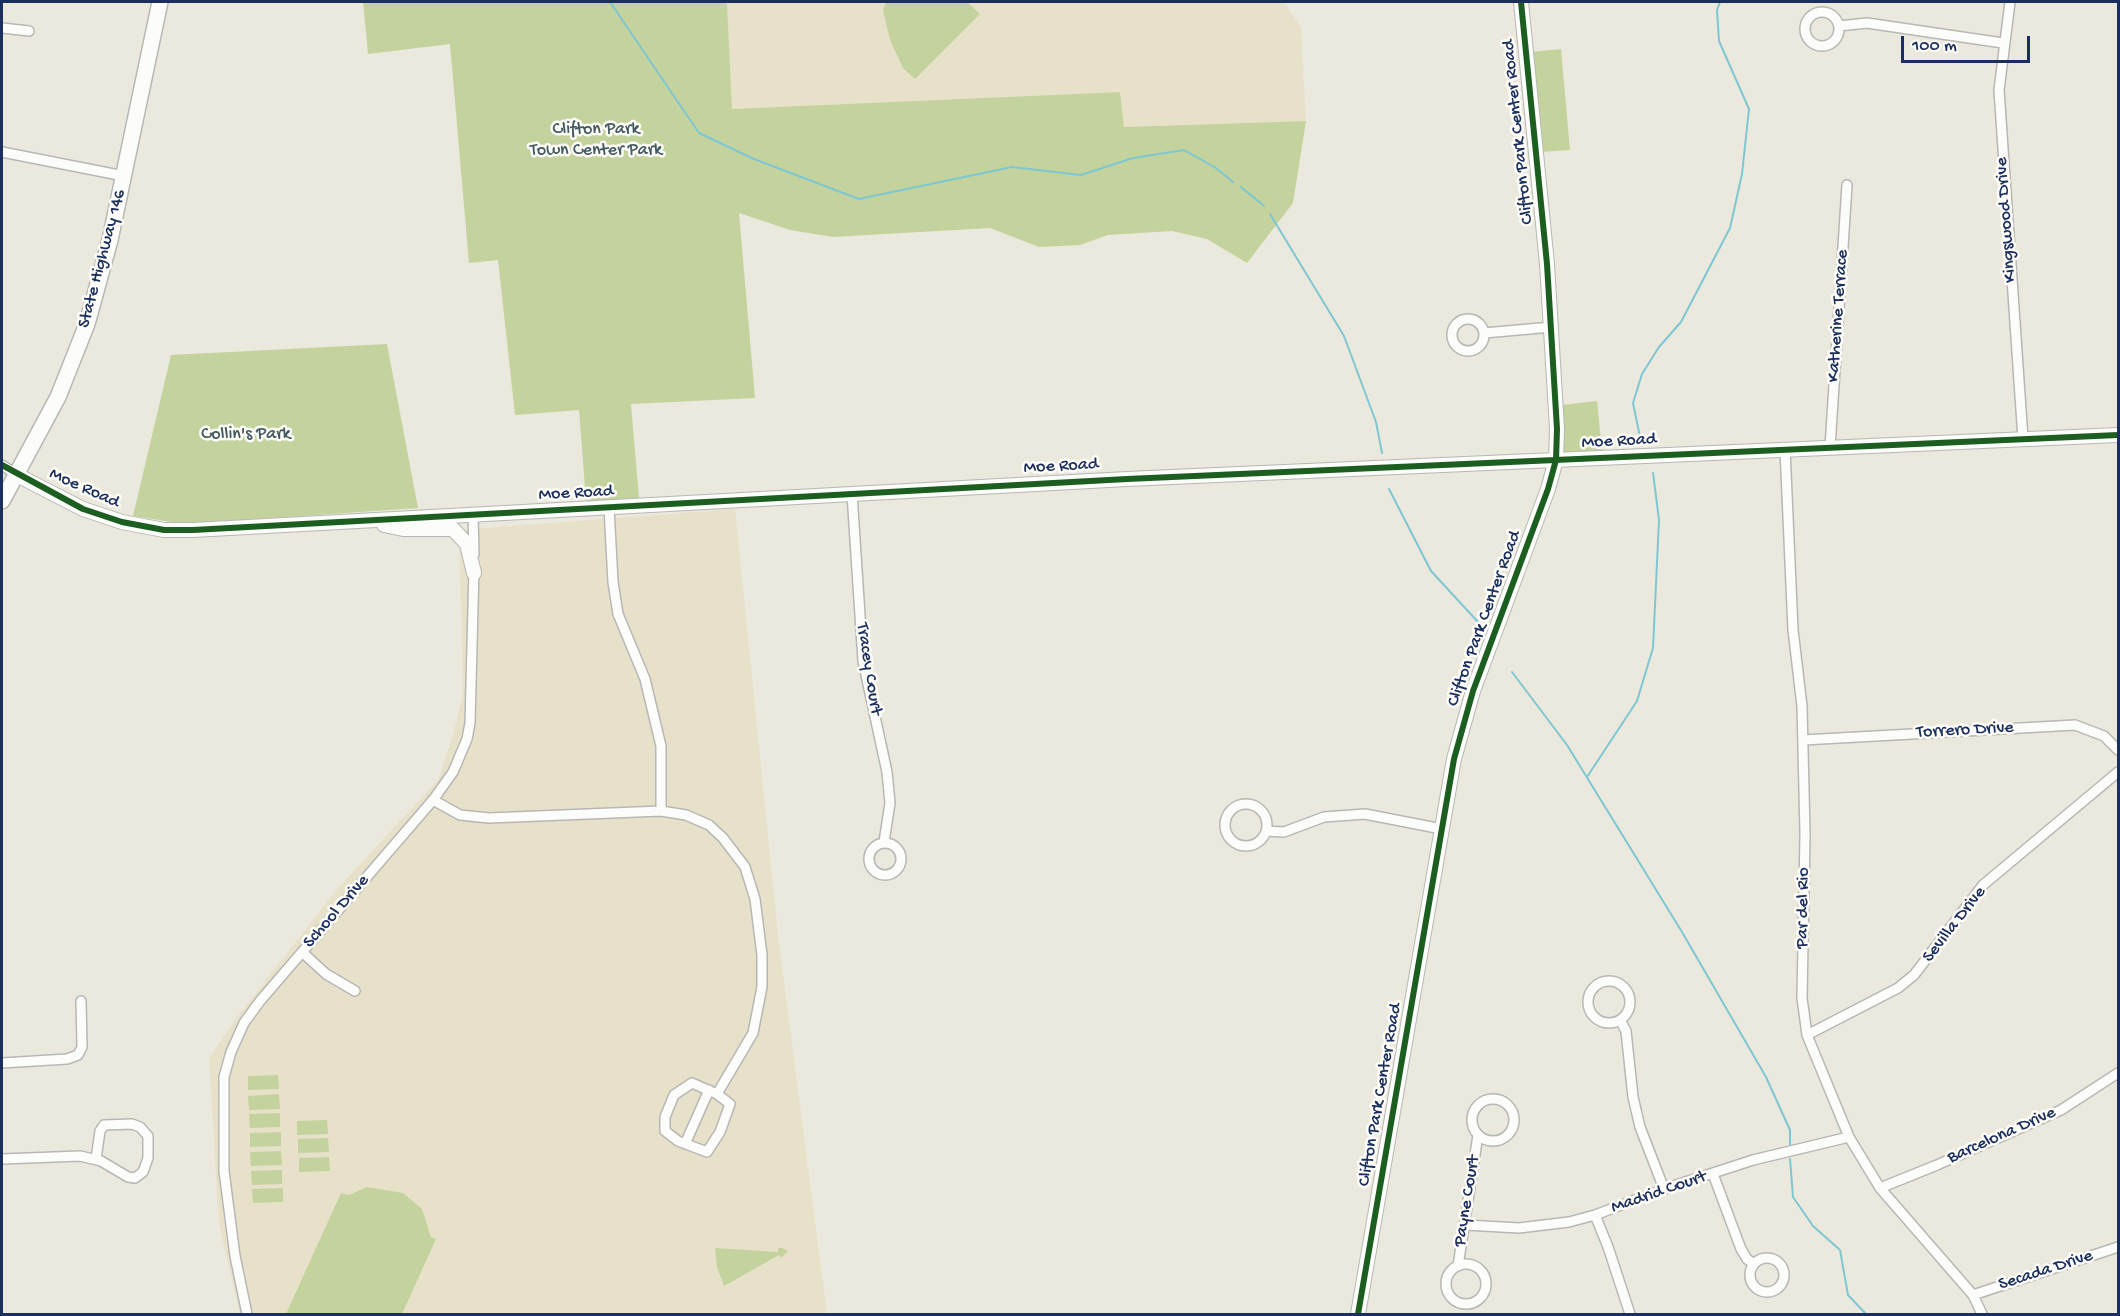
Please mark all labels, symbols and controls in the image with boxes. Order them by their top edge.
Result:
scale bar [1904,24,2033,62]
text: 100 m [1912,36,1957,57]
street label: Clifton Park Center Road [1499,39,1539,225]
park label: Clifton Park Town Center Park [530,119,662,162]
street label: Kingswood Drive [1992,156,2022,284]
street label: State Highway 146 [74,187,132,331]
street label: Katherine Terrace [1824,249,1854,383]
park label: Collin's Park [201,424,291,446]
street label: Moe Road [1581,429,1657,455]
street label: Moe Road [1023,454,1099,480]
street label: Moe Road [45,464,123,514]
street label: Moe Road [538,481,614,507]
street label: Clifton Park Center Road [1443,528,1527,710]
street label: Tracey Court [850,621,886,717]
street label: Torrero Drive [1916,718,2014,744]
street label: Par del Rio [1792,867,1816,949]
street label: School Drive [299,871,375,953]
street label: Sevilla Drive [1919,883,1991,967]
street label: Clifton Park Center Road [1354,1002,1408,1188]
street label: Barcelona Drive [1944,1102,2060,1170]
street label: Payne Court [1450,1154,1486,1248]
street label: Madrid Court [1609,1167,1709,1219]
street label: Secada Drive [1996,1246,2096,1296]

